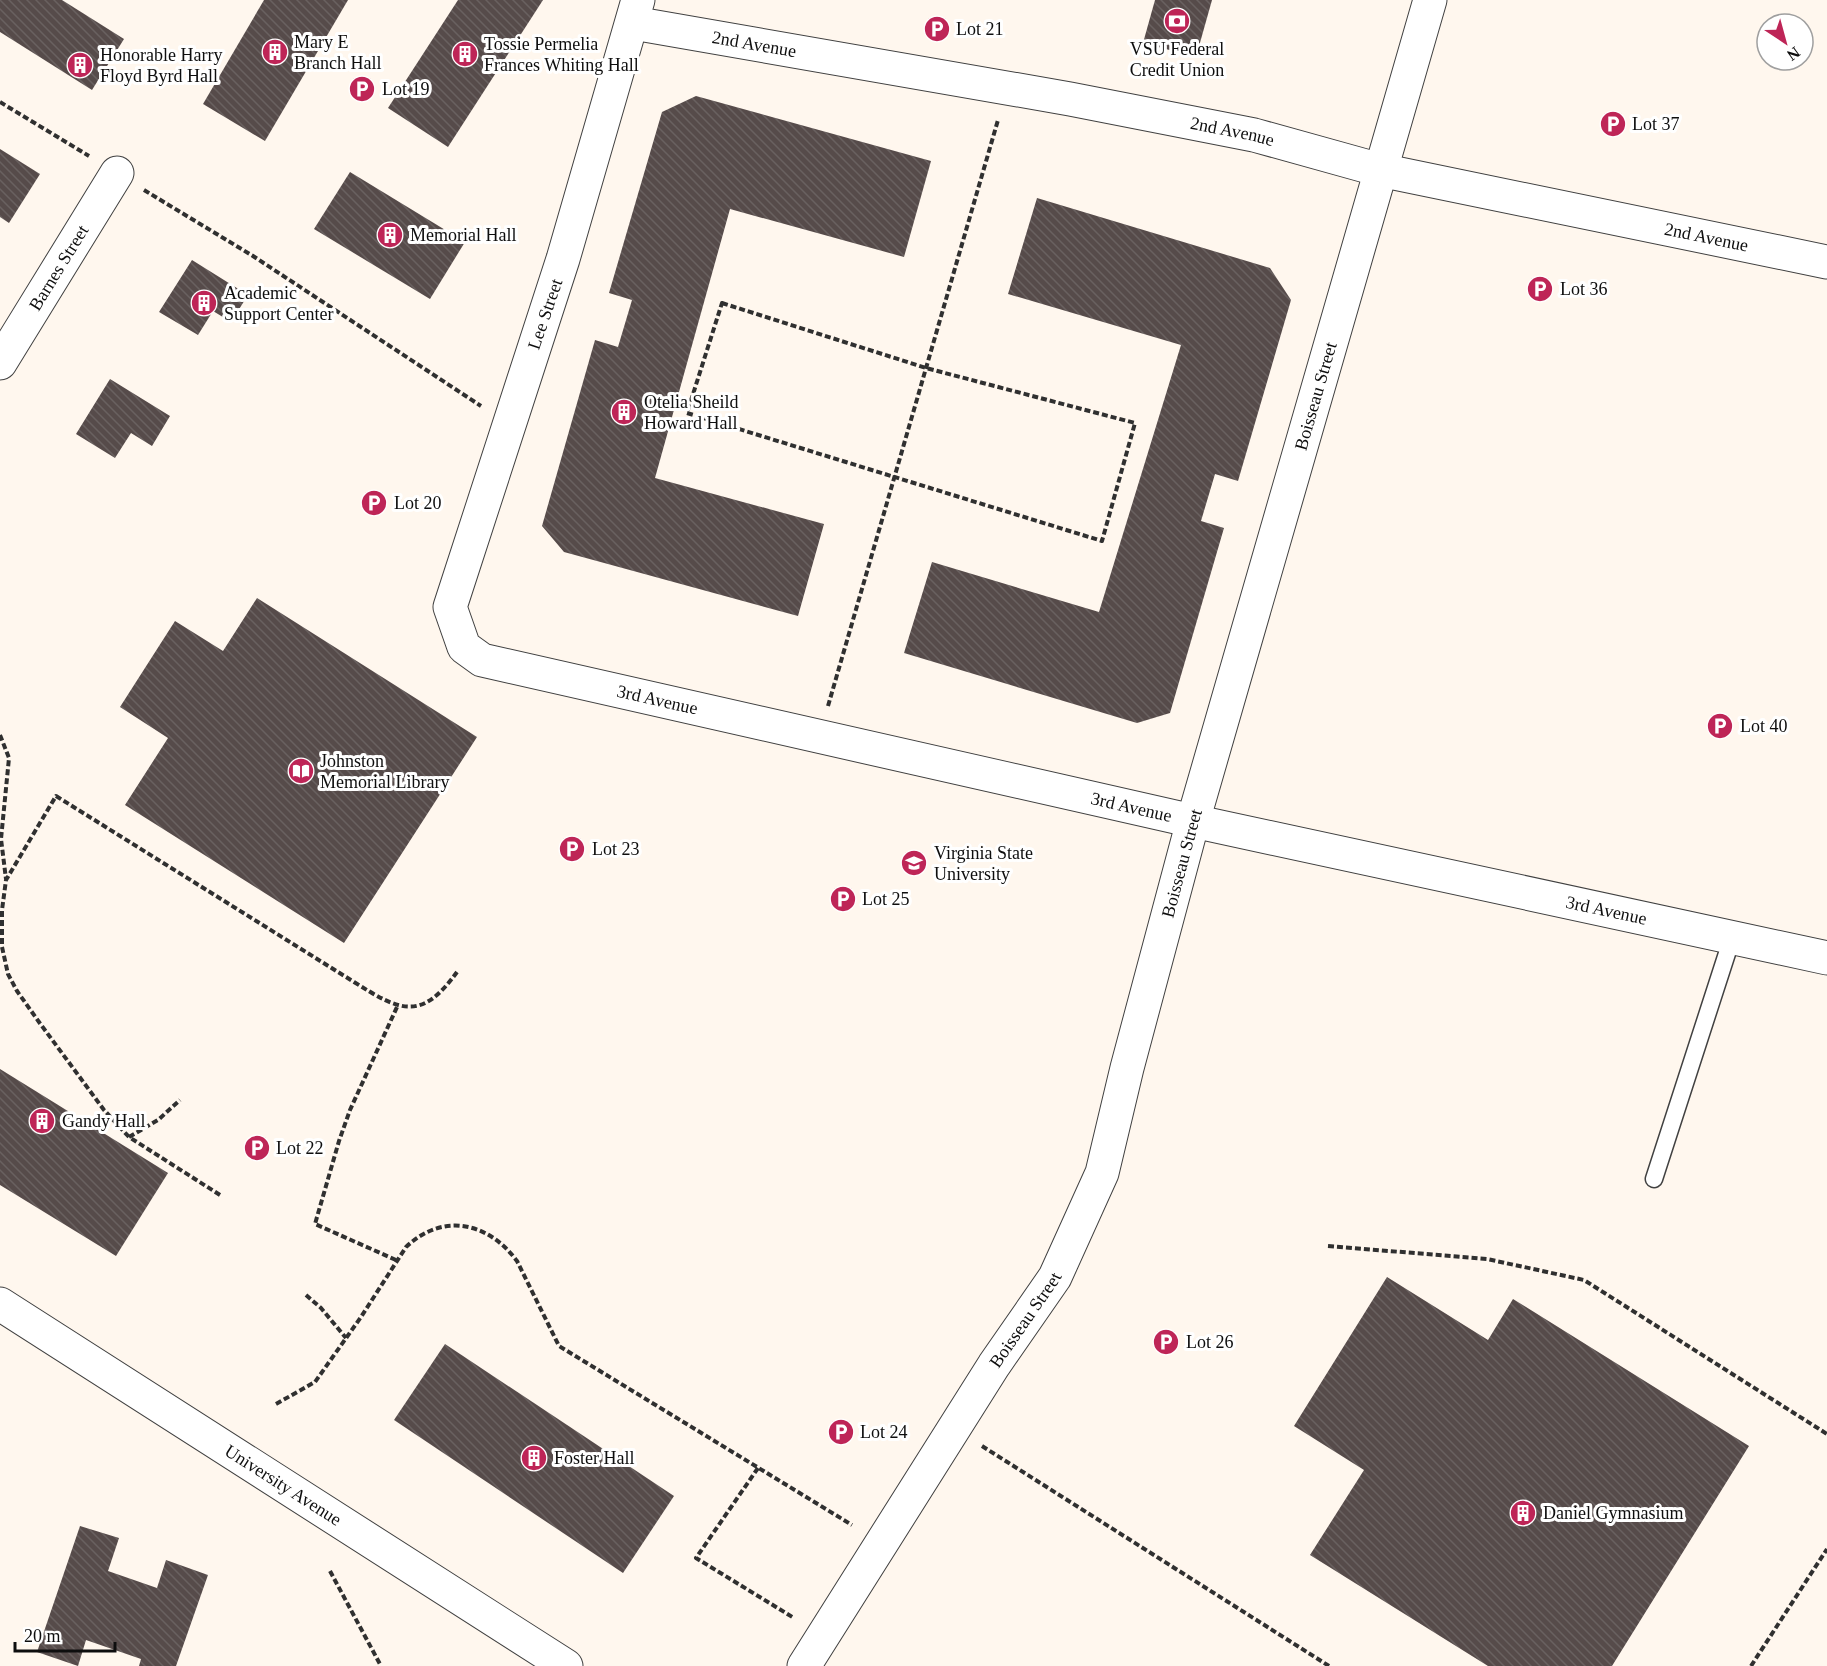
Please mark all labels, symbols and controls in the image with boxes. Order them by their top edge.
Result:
bank icon: VSU Federal Credit Union [1162,6,1192,36]
north arrow [1755,12,1815,72]
parking icon: Lot 21 [922,14,952,44]
place label: Lot 21 [956,19,1004,39]
street label: 2nd Avenue [711,27,798,61]
place label: Mary E Branch Hall [294,32,381,73]
place label: Tossie Permelia Frances Whiting Hall [484,34,639,75]
building icon: Mary E Branch Hall [260,37,290,67]
building icon: Tossie Permelia Frances Whiting Hall [450,39,480,69]
place label: VSU Federal Credit Union [1130,39,1224,80]
text: N [1783,43,1803,64]
place label: Honorable Harry Floyd Byrd Hall [100,45,222,86]
building icon: Honorable Harry Floyd Byrd Hall [65,50,95,80]
parking icon: Lot 19 [347,74,377,104]
place label: Lot 19 [382,79,430,99]
parking icon: Lot 37 [1598,109,1628,139]
street label: 2nd Avenue [1189,113,1276,150]
place label: Lot 37 [1632,114,1680,134]
street label: 2nd Avenue [1663,219,1750,256]
building icon: Memorial Hall [375,220,405,250]
street label: Barnes Street [25,221,93,314]
place label: Memorial Hall [410,225,516,245]
parking icon: Lot 36 [1525,274,1555,304]
street label: Lee Street [524,276,566,352]
place label: Lot 36 [1560,279,1608,299]
place label: Academic Support Center [224,283,334,324]
building icon: Academic Support Center [189,288,219,318]
street label: Boisseau Street [1291,340,1341,452]
place label: Otelia Sheild Howard Hall [644,392,738,433]
building icon: Otelia Sheild Howard Hall [609,397,639,427]
parking icon: Lot 20 [359,488,389,518]
place label: Lot 20 [394,493,442,513]
street label: 3rd Avenue [615,681,700,719]
parking icon: Lot 40 [1705,711,1735,741]
place label: Lot 40 [1740,716,1788,736]
place label: Johnston Memorial Library [320,751,449,792]
library icon: Johnston Memorial Library [286,756,316,786]
street label: 3rd Avenue [1089,788,1174,826]
street label: Boisseau Street [1158,807,1206,920]
parking icon: Lot 23 [557,834,587,864]
place label: Lot 23 [592,839,640,859]
place label: Virginia State University [934,843,1033,884]
school or university icon: Virginia State University [899,848,929,878]
parking icon: Lot 25 [828,884,858,914]
place label: Lot 25 [862,889,910,909]
street label: 3rd Avenue [1564,892,1649,929]
building icon: Gandy Hall [27,1106,57,1136]
place label: Gandy Hall [62,1111,145,1131]
parking icon: Lot 22 [242,1133,272,1163]
place label: Lot 22 [276,1138,324,1158]
street label: Boisseau Street [985,1269,1066,1371]
parking icon: Lot 26 [1151,1327,1181,1357]
place label: Lot 26 [1186,1332,1234,1352]
parking icon: Lot 24 [826,1417,856,1447]
place label: Lot 24 [860,1422,908,1442]
street label: University Avenue [221,1440,345,1530]
building icon: Foster Hall [519,1443,549,1473]
place label: Foster Hall [554,1448,635,1468]
building icon: Daniel Gymnasium [1508,1498,1538,1528]
place label: Daniel Gymnasium [1543,1503,1683,1523]
scale bar [15,1615,116,1653]
text: 20 m [24,1626,61,1646]

